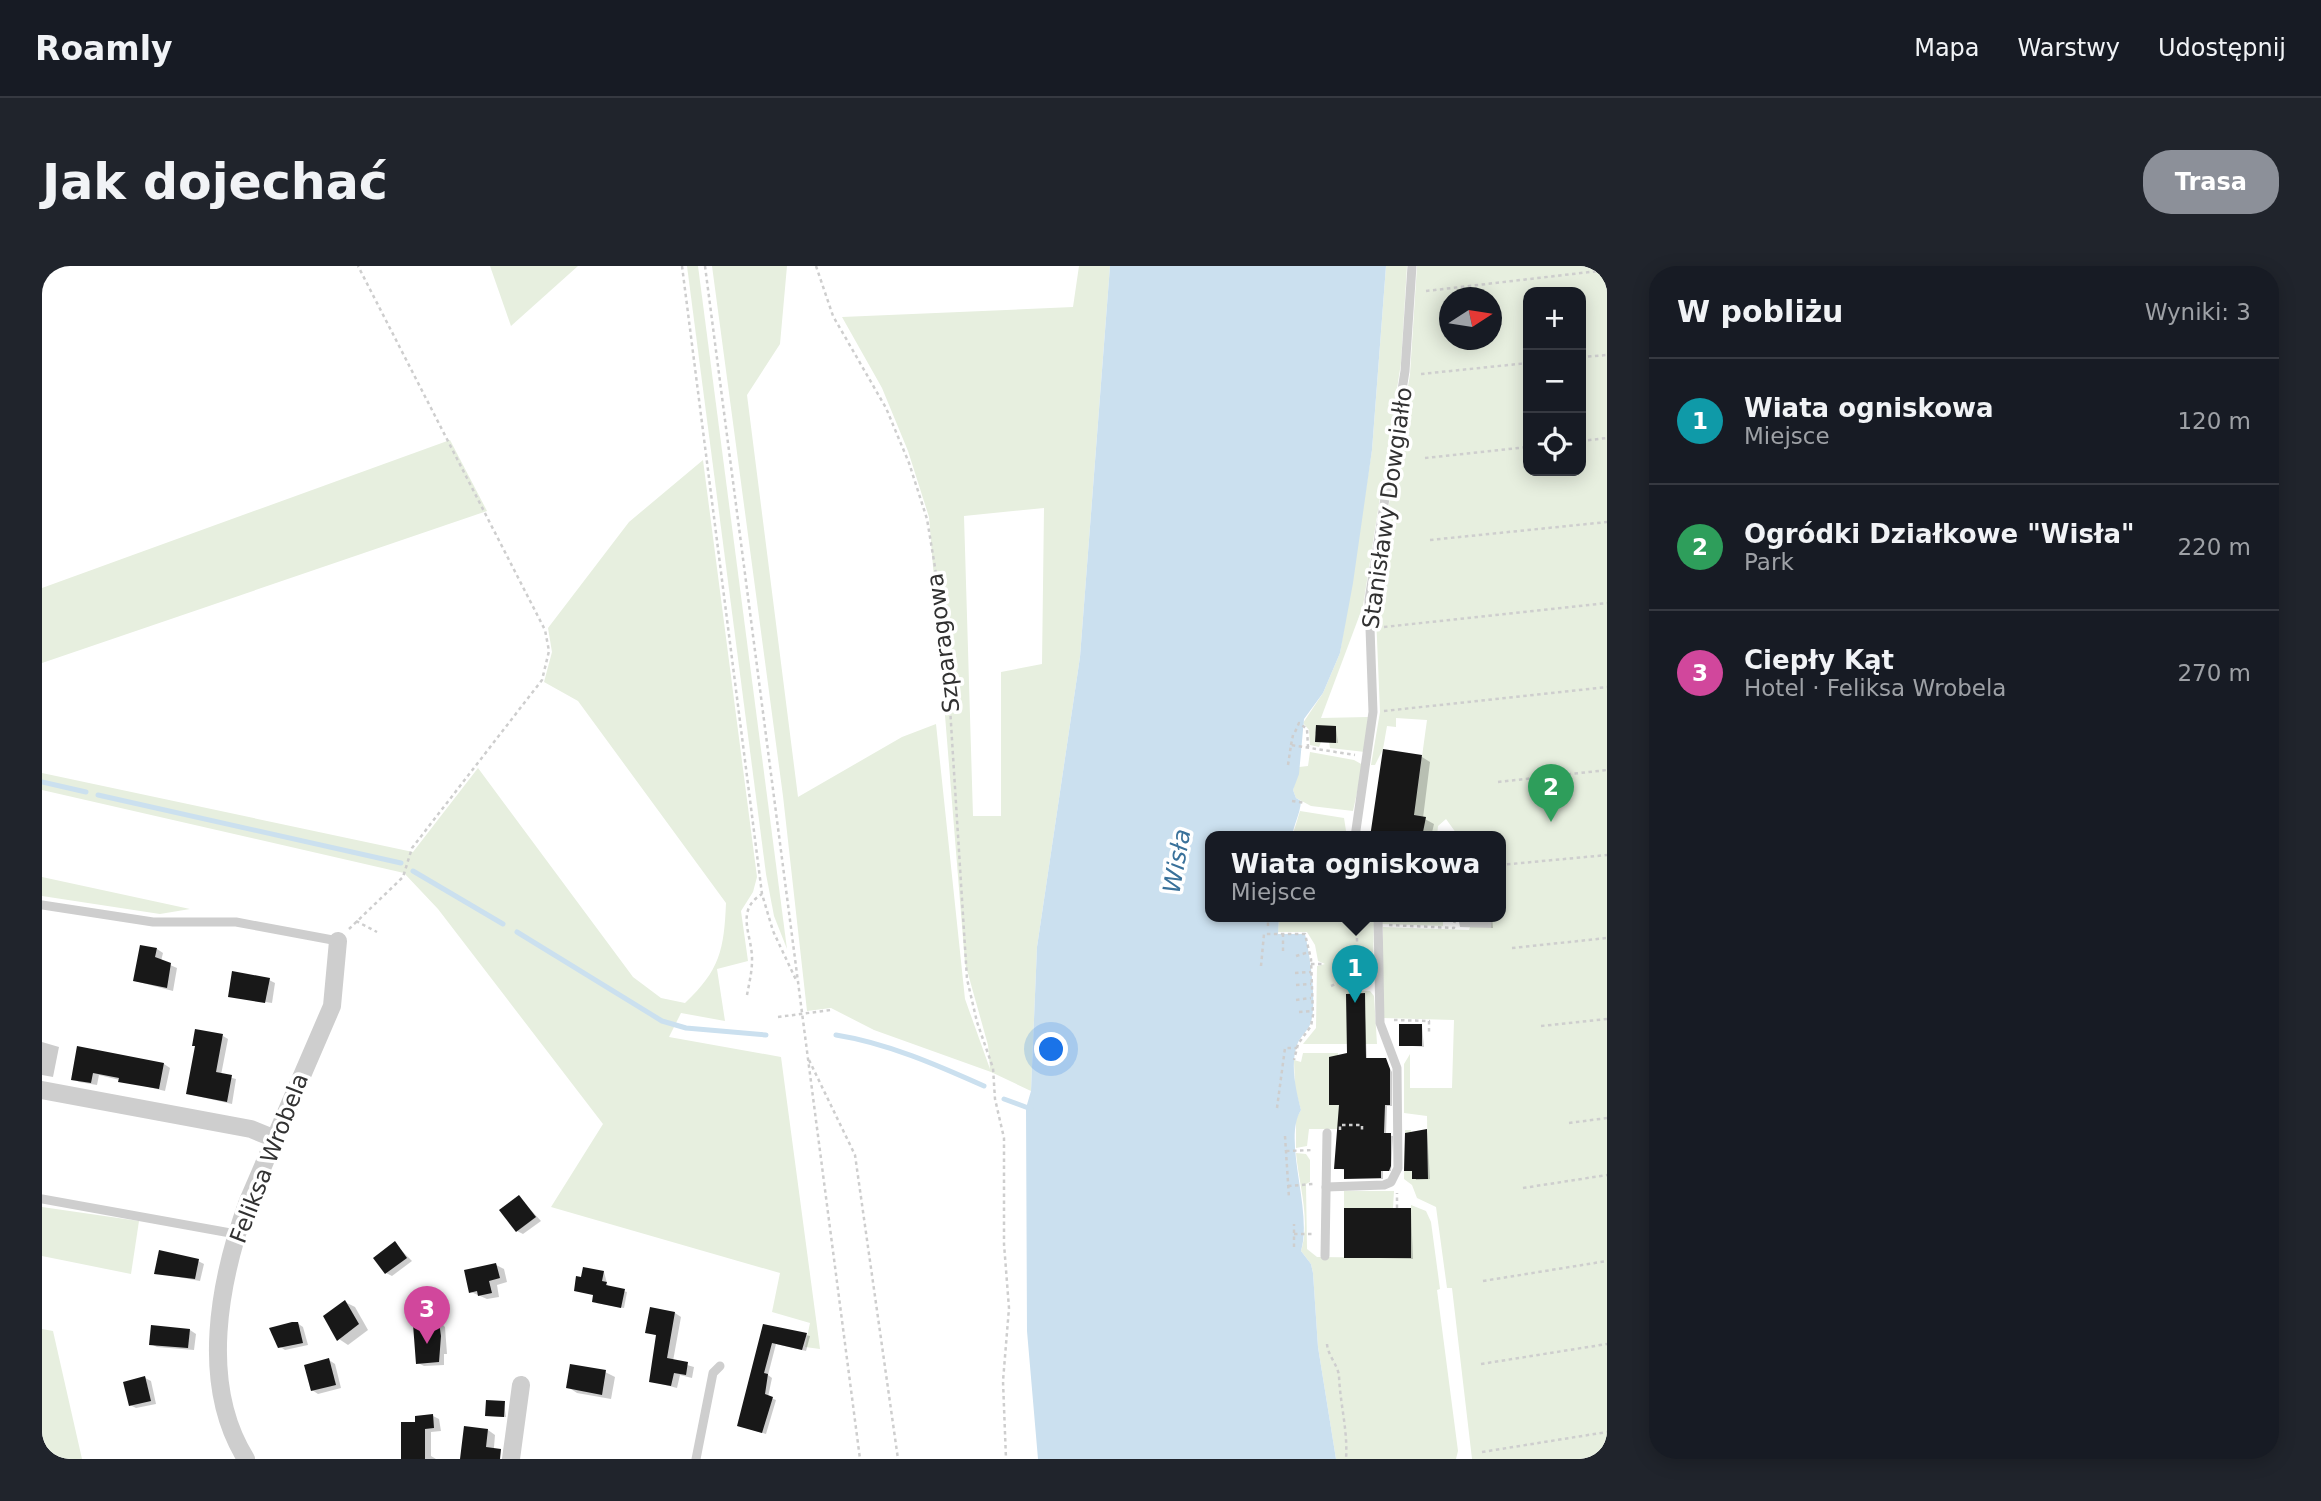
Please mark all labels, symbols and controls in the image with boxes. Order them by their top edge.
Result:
text: Roamly [35,29,173,68]
text: Mapa [1914,34,1980,62]
text: Warstwy [2018,34,2120,62]
text: Udostępnij [2158,34,2286,62]
button: Trasa [2143,150,2279,214]
text: Jak dojechać [42,154,388,211]
north arrow [1439,287,1502,350]
map controls [1523,287,1586,476]
button: + [1523,287,1586,350]
text: W pobliżu [1677,294,1843,329]
text: Wyniki: 3 [2145,299,2251,325]
button: − [1523,350,1586,413]
street label: Stanisławy Dowgiałło [1357,385,1417,631]
text: Wiata ogniskowa [1744,393,1994,423]
text: 1 [1692,408,1708,434]
text: 120 m [2177,408,2251,434]
button: locate [1523,413,1586,476]
text: Miejsce [1744,423,1830,449]
text: Ogródki Działkowe "Wisła" [1744,519,2135,549]
text: 2 [1692,534,1708,560]
text: 220 m [2177,534,2251,560]
text: Park [1744,549,1794,575]
street label: Szparagowa [922,572,964,714]
text: Ciepły Kąt [1744,645,1894,675]
text: 3 [1692,660,1708,686]
text: 270 m [2177,660,2251,686]
text: Hotel · Feliksa Wrobela [1744,675,2006,701]
pin: 2 [1528,764,1574,822]
water label: Wisła [1158,827,1196,895]
popup [1205,831,1506,922]
text: Wiata ogniskowa [1231,849,1480,879]
text: Miejsce [1231,879,1316,905]
pin: 1 [1332,945,1378,1003]
your location [1034,1032,1068,1066]
street label: Feliksa Wrobela [225,1070,313,1246]
pin: 3 [404,1286,450,1344]

